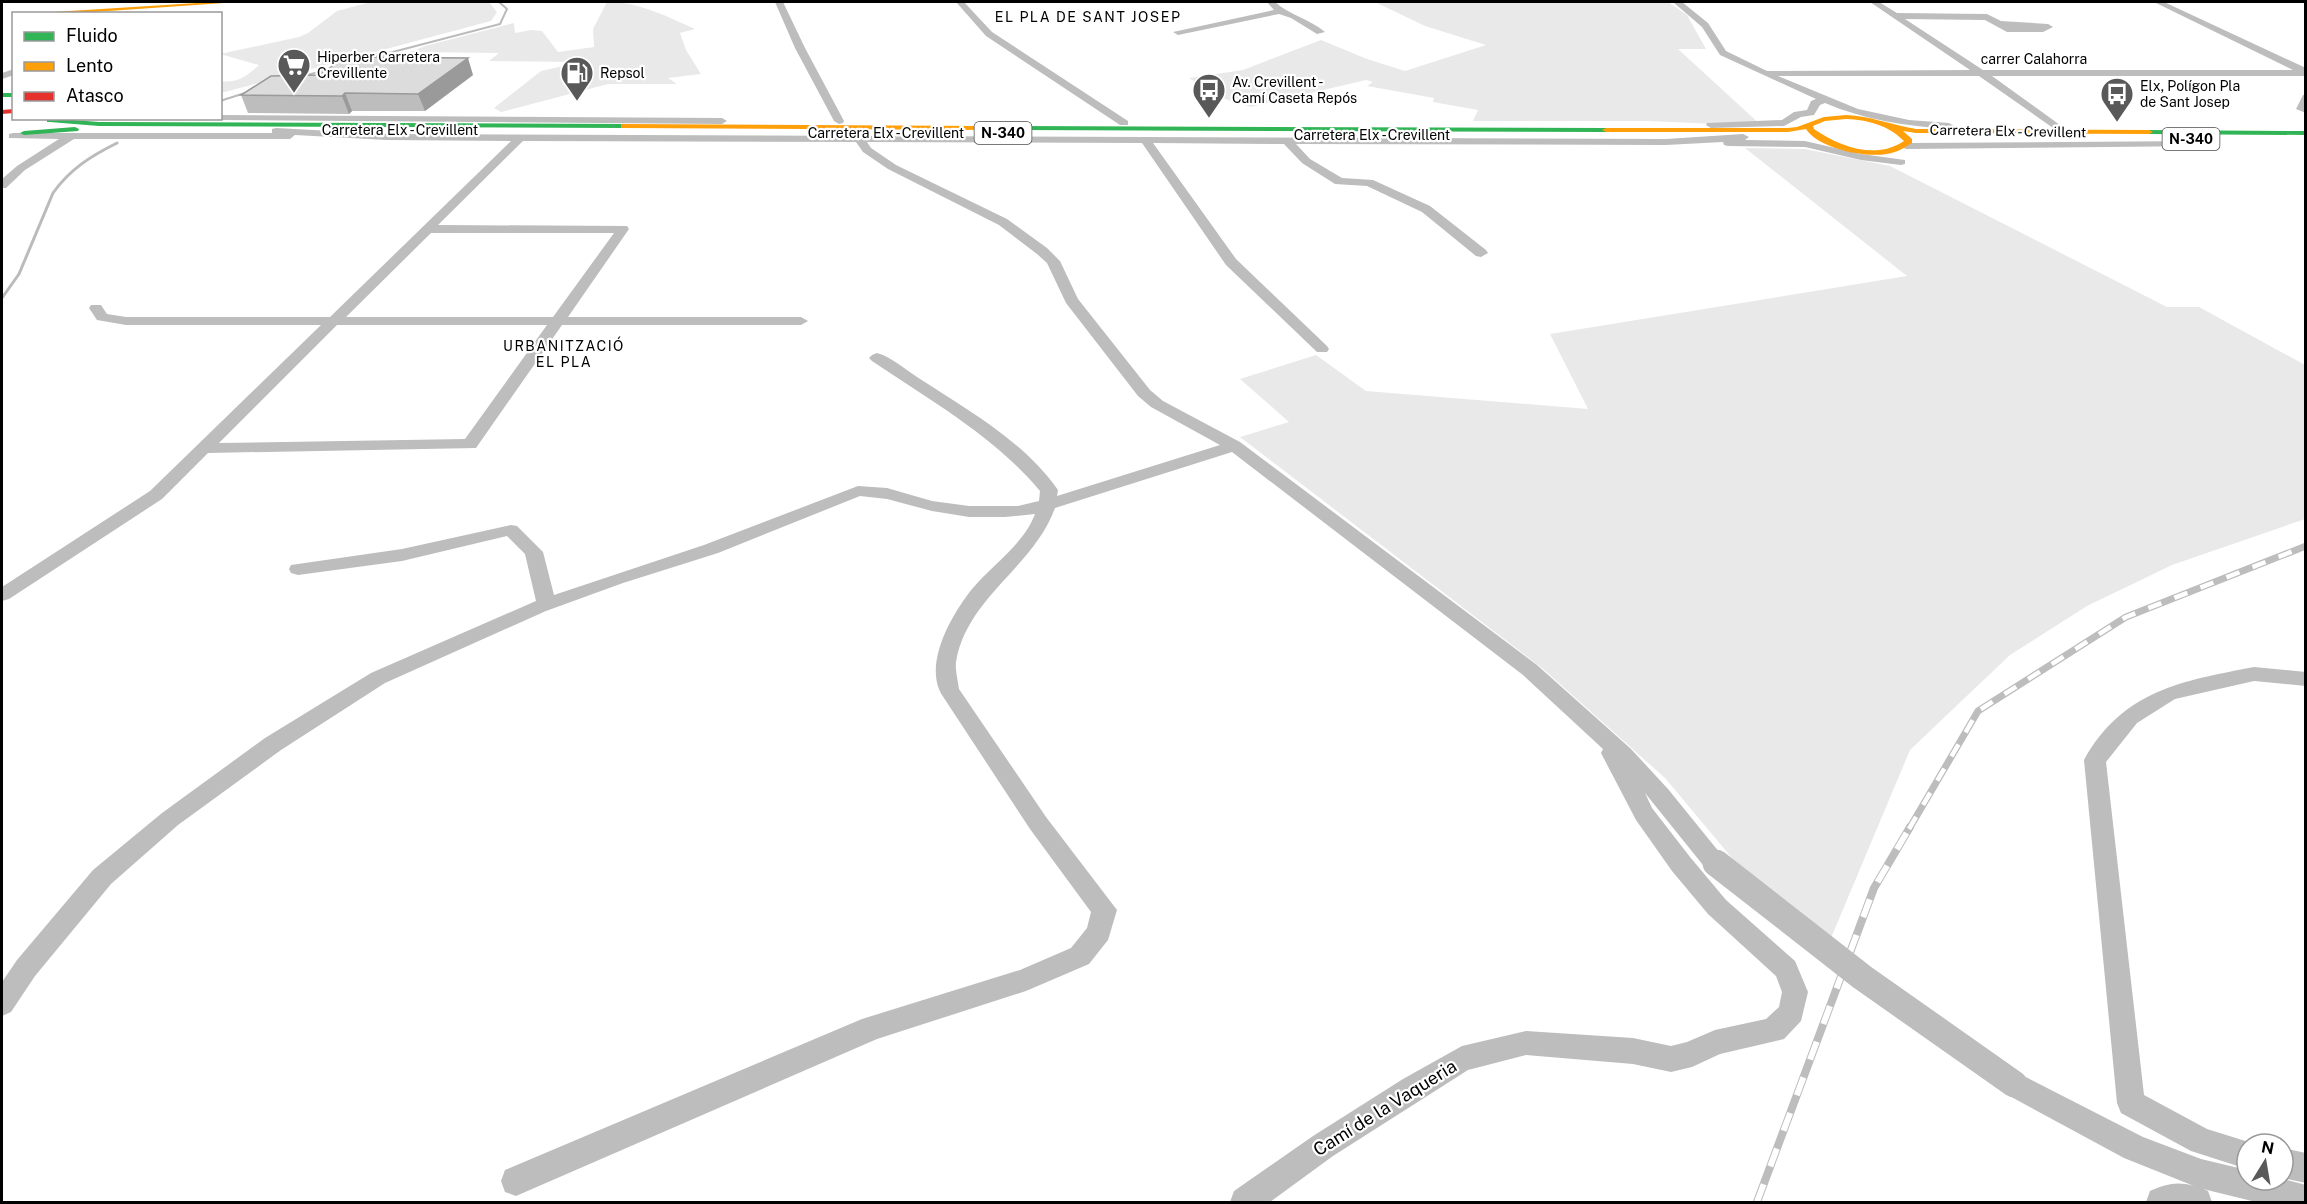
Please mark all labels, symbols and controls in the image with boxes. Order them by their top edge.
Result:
district label: EL PLA DE SANT JOSEP [995,9,1181,25]
legend [12,12,222,120]
text: Fluido [66,25,118,46]
supermarket icon: Hiperber Carretera Crevillente [276,47,312,94]
place label: Hiperber Carretera Crevillente [317,49,440,81]
street label: carrer Calahorra [1981,51,2087,67]
text: Lento [66,55,113,76]
fuel station icon: Repsol [559,55,595,102]
place label: Repsol [600,65,645,81]
bus stop icon: Av. Crevillent - Camí Caseta Repós [1191,72,1227,119]
place label: Av. Crevillent - Camí Caseta Repós [1232,74,1357,106]
bus stop icon: Elx, Polígon Pla de Sant Josep [2099,76,2135,123]
place label: Elx, Polígon Pla de Sant Josep [2140,78,2240,110]
text: Atasco [66,85,124,106]
street label: Carretera Elx - Crevillent [322,122,478,138]
road number: N-340 [974,122,1032,144]
street label: Carretera Elx - Crevillent [1930,122,2086,140]
street label: Carretera Elx - Crevillent [808,125,964,141]
street label: Carretera Elx - Crevillent [1294,127,1450,143]
road number: N-340 [2162,128,2220,150]
district label: URBANITZACIÓ EL PLA [503,336,625,370]
street label: Camí de la Vaqueria [1309,1055,1460,1160]
north arrow [2235,1132,2295,1192]
text: N [2260,1137,2276,1158]

